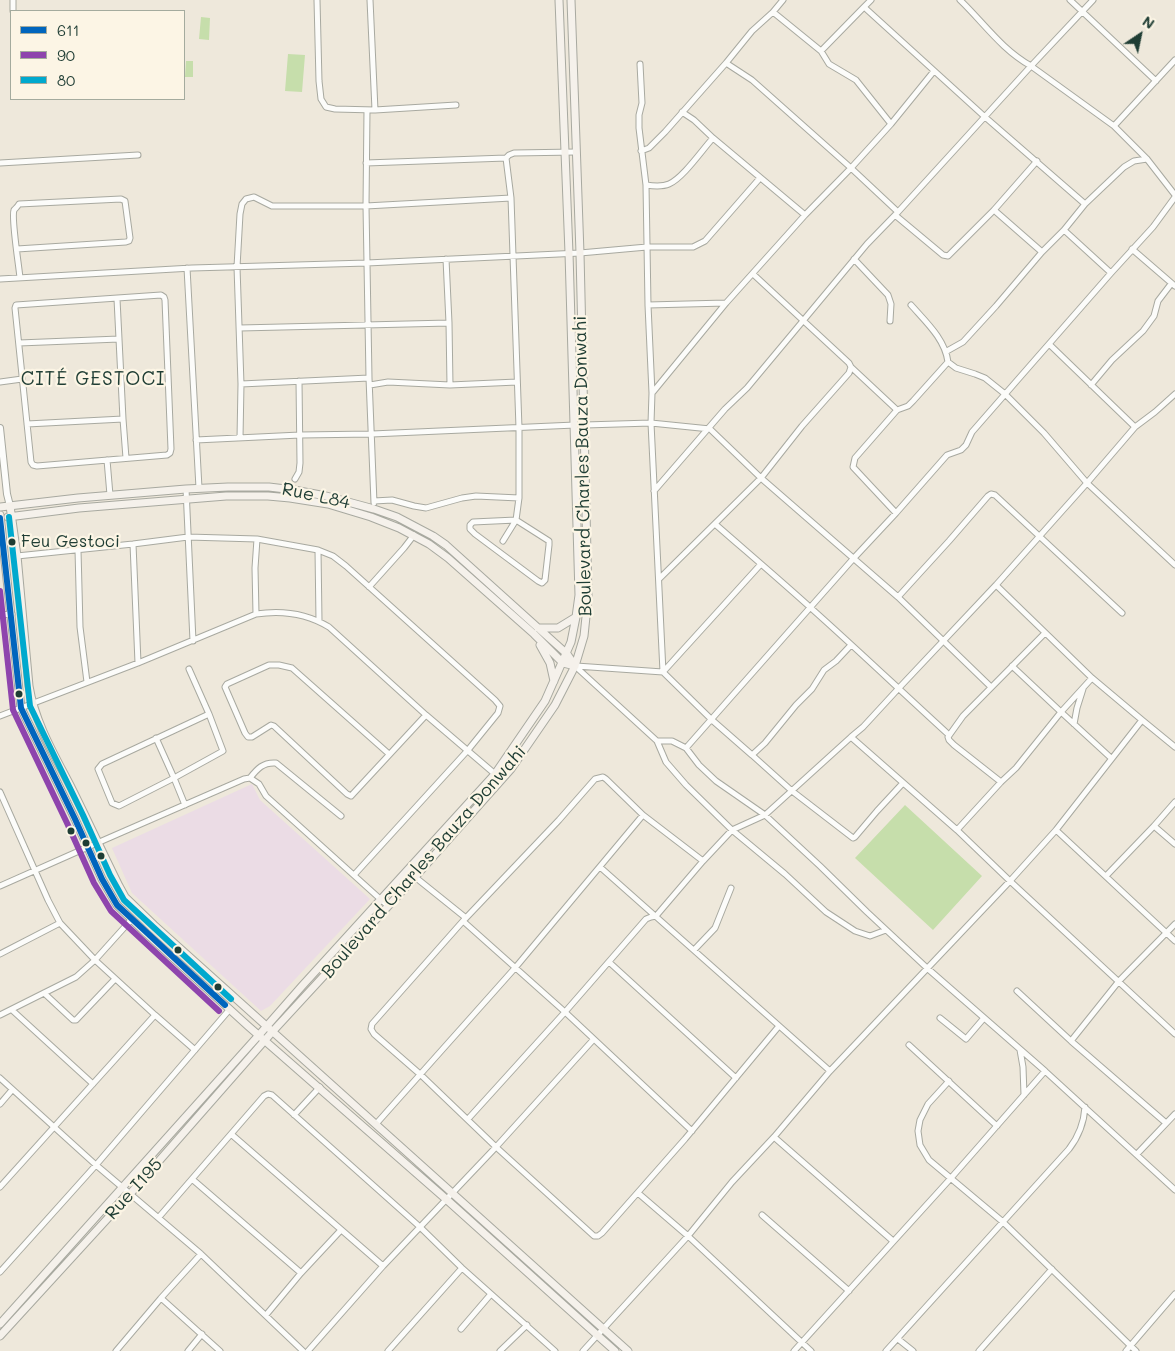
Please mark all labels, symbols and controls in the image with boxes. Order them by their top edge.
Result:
legend [10,10,185,100]
north arrow [1115,10,1165,60]
text: N [1139,11,1158,33]
text: 611 [57,20,79,40]
text: 90 [57,45,75,65]
text: 80 [57,70,75,90]
street label: Boulevard Charles Bauza Donwahi [570,315,596,617]
district label: CITÉ GESTOCI [19,368,167,390]
street label: Rue L84 [280,478,352,514]
place label: Feu Gestoci [21,532,120,552]
marker: Feu Gestoci [7,537,17,547]
unlabelled marker [14,689,24,699]
street label: Boulevard Charles Bauza Donwahi [317,741,531,983]
unlabelled marker [66,826,76,836]
unlabelled marker [81,838,91,848]
unlabelled marker [96,851,106,861]
unlabelled marker [173,945,183,955]
unlabelled marker [213,982,223,992]
street label: Rue I195 [101,1154,167,1224]

